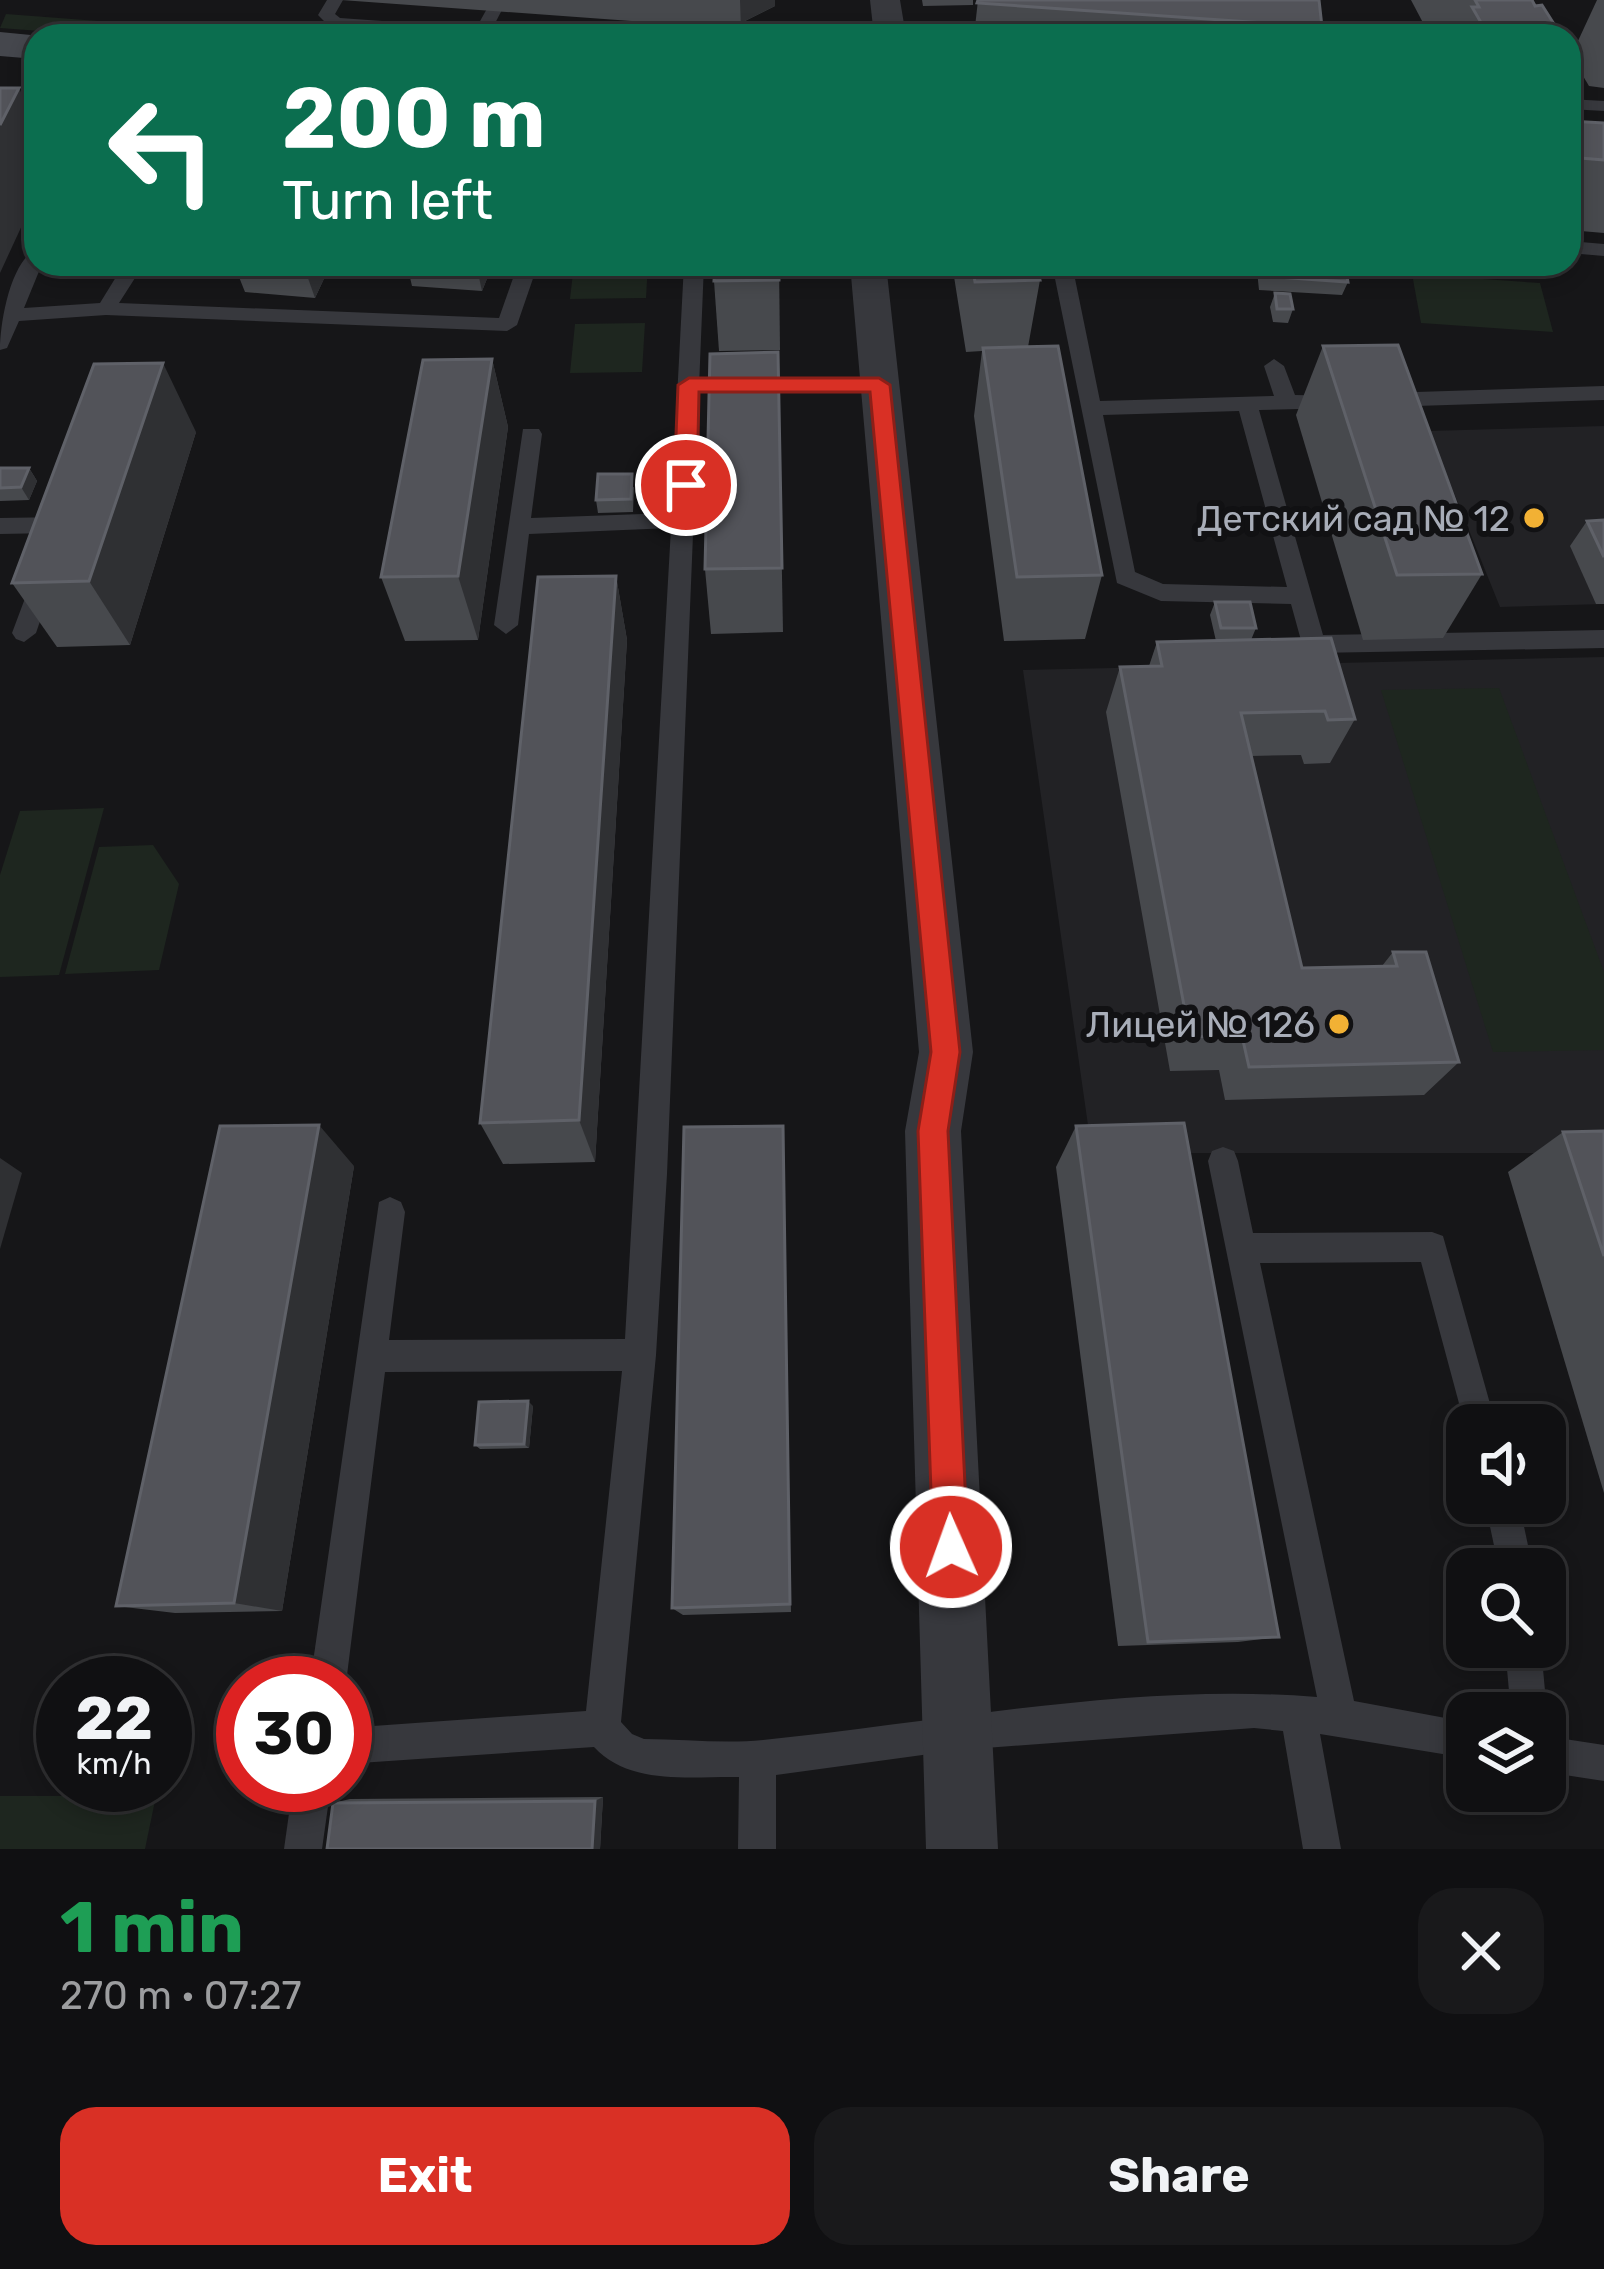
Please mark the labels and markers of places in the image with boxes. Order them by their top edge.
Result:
pin [635,434,737,536]
place label: Детский сад № 12 [1197,497,1510,540]
marker: Детский сад № 12 [1521,505,1547,531]
place label: Лицей № 126 [1086,1003,1315,1046]
marker: Лицей № 126 [1326,1011,1352,1037]

